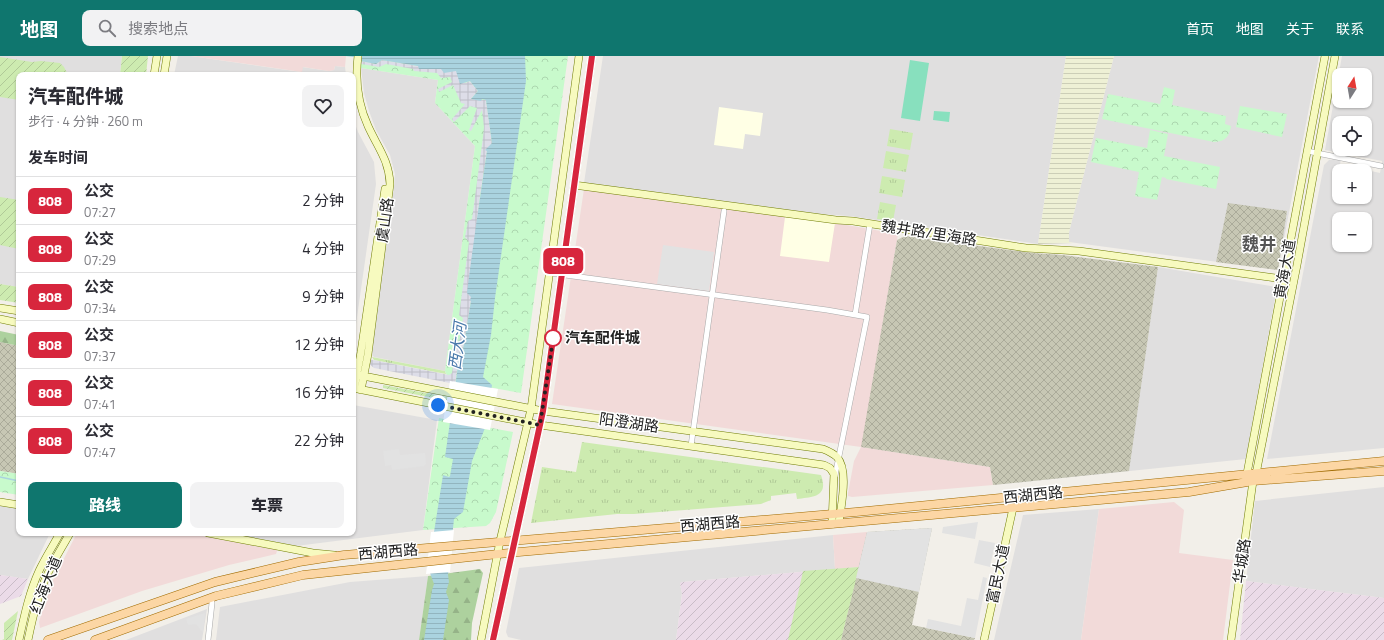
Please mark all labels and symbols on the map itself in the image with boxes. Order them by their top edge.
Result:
north arrow [1332,68,1372,108]
street label: 虞山路 [370,196,399,244]
street label: 魏井路/里海路 [880,214,978,251]
district label: 魏井 [1242,231,1276,257]
street label: 黄海大道 [1268,237,1301,300]
line badge: 808 [540,248,586,274]
water label: 西大河 [442,318,472,371]
place label: 汽车配件城 [565,326,640,349]
marker: 汽车配件城 [544,329,562,347]
your location [428,395,448,415]
street label: 阳澄湖路 [598,407,660,438]
street label: 西湖西路 [1002,480,1064,509]
street label: 西湖西路 [679,509,741,538]
street label: 西湖西路 [357,537,419,566]
street label: 华城路 [1227,537,1256,585]
street label: 富民大道 [980,542,1015,606]
street label: 红海大道 [24,553,67,617]

